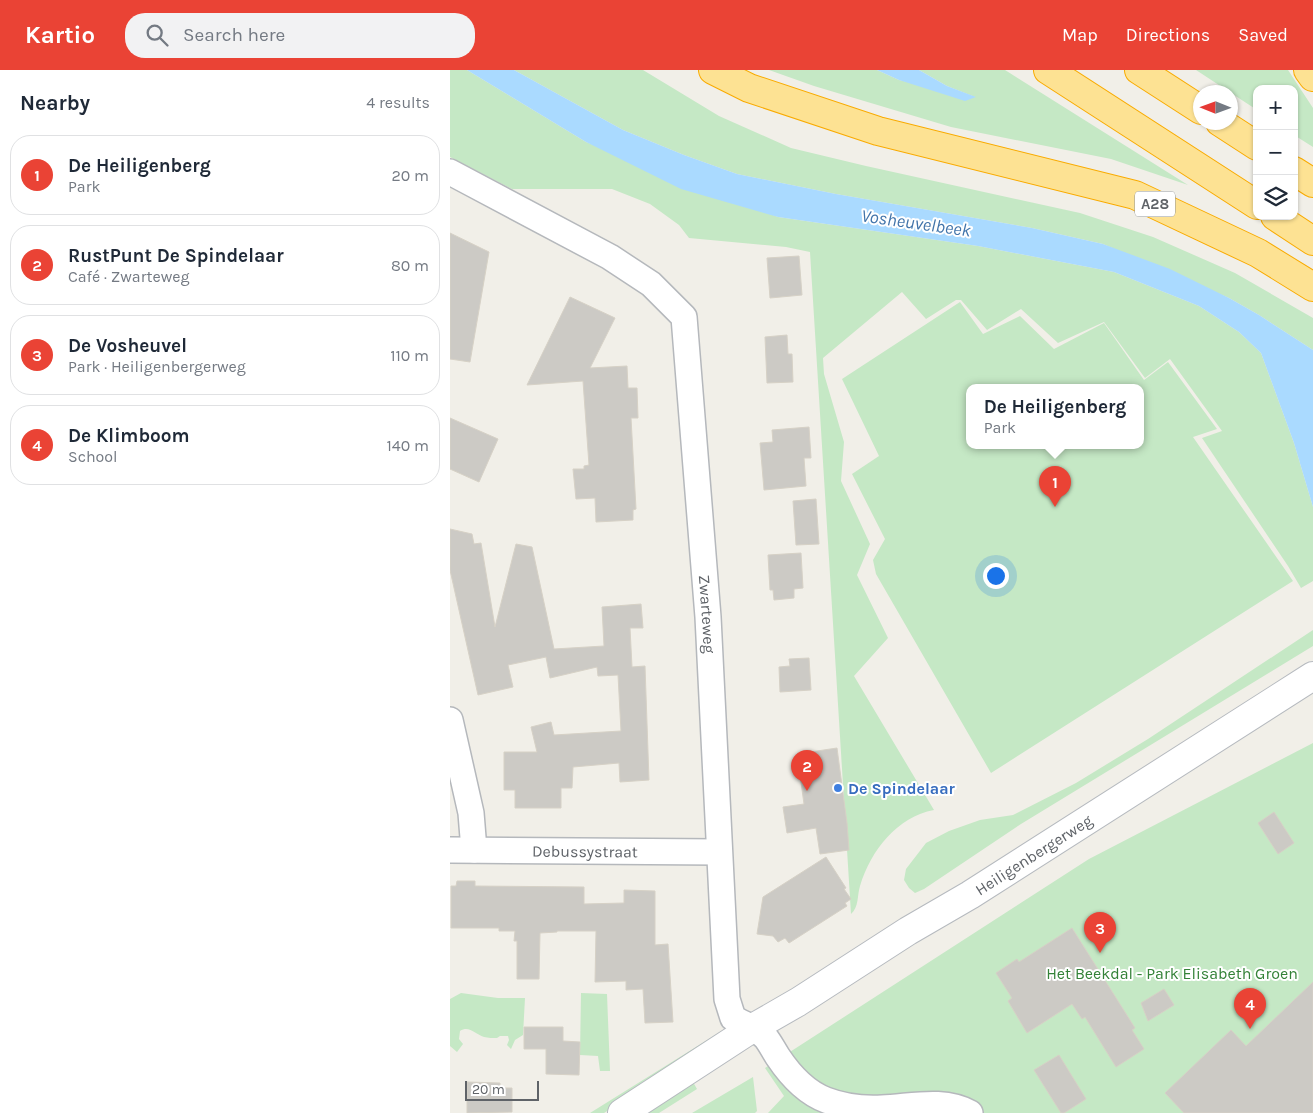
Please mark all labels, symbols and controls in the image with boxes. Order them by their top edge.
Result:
search box [125,13,475,58]
text: Kartio [25,21,95,49]
icon: search [143,21,171,49]
text: Search here [183,24,285,46]
text: Map [1062,24,1098,46]
text: Directions [1126,24,1210,46]
text: Saved [1238,24,1288,46]
north arrow [1193,85,1238,130]
map controls [1253,85,1298,220]
button: + [1253,85,1298,130]
text: Nearby [20,91,90,115]
text: 4 results [366,93,430,112]
button: − [1253,130,1298,175]
text: De Heiligenberg [68,155,211,177]
text: 1 [34,166,40,185]
text: 20 m [391,166,429,185]
button: layers [1253,175,1298,220]
text: Park [68,177,100,196]
road number: A28 [1135,192,1175,216]
water label: Vosheuvelbeek [860,204,973,242]
text: RustPunt De Spindelaar [68,245,284,267]
text: 2 [32,256,42,275]
text: 80 m [391,256,429,275]
text: Café · Zwarteweg [68,267,190,286]
text: De Vosheuvel [68,335,187,357]
text: 3 [32,346,42,365]
text: 110 m [390,346,429,365]
text: Park · Heiligenbergerweg [68,357,246,376]
popup [966,384,1144,449]
text: De Heiligenberg [984,396,1126,418]
text: Park [984,418,1016,437]
text: De Klimboom [68,425,190,447]
text: 4 [32,436,42,455]
text: 140 m [387,436,429,455]
text: School [68,447,118,466]
pin: 1 [1039,466,1071,507]
your location [983,563,1009,589]
street label: Zwarteweg [695,574,719,654]
pin: 2 [791,750,823,791]
place label: De Spindelaar [848,779,956,798]
marker: De Spindelaar [832,782,844,794]
street label: Heiligenbergerweg [971,810,1095,899]
street label: Debussystraat [532,841,638,861]
pin: 3 [1084,912,1116,953]
park label: Het Beekdal - Park Elisabeth Groen [1046,964,1298,983]
pin: 4 [1234,988,1266,1029]
scale bar [465,1078,539,1101]
text: 20 m [472,1081,505,1098]

